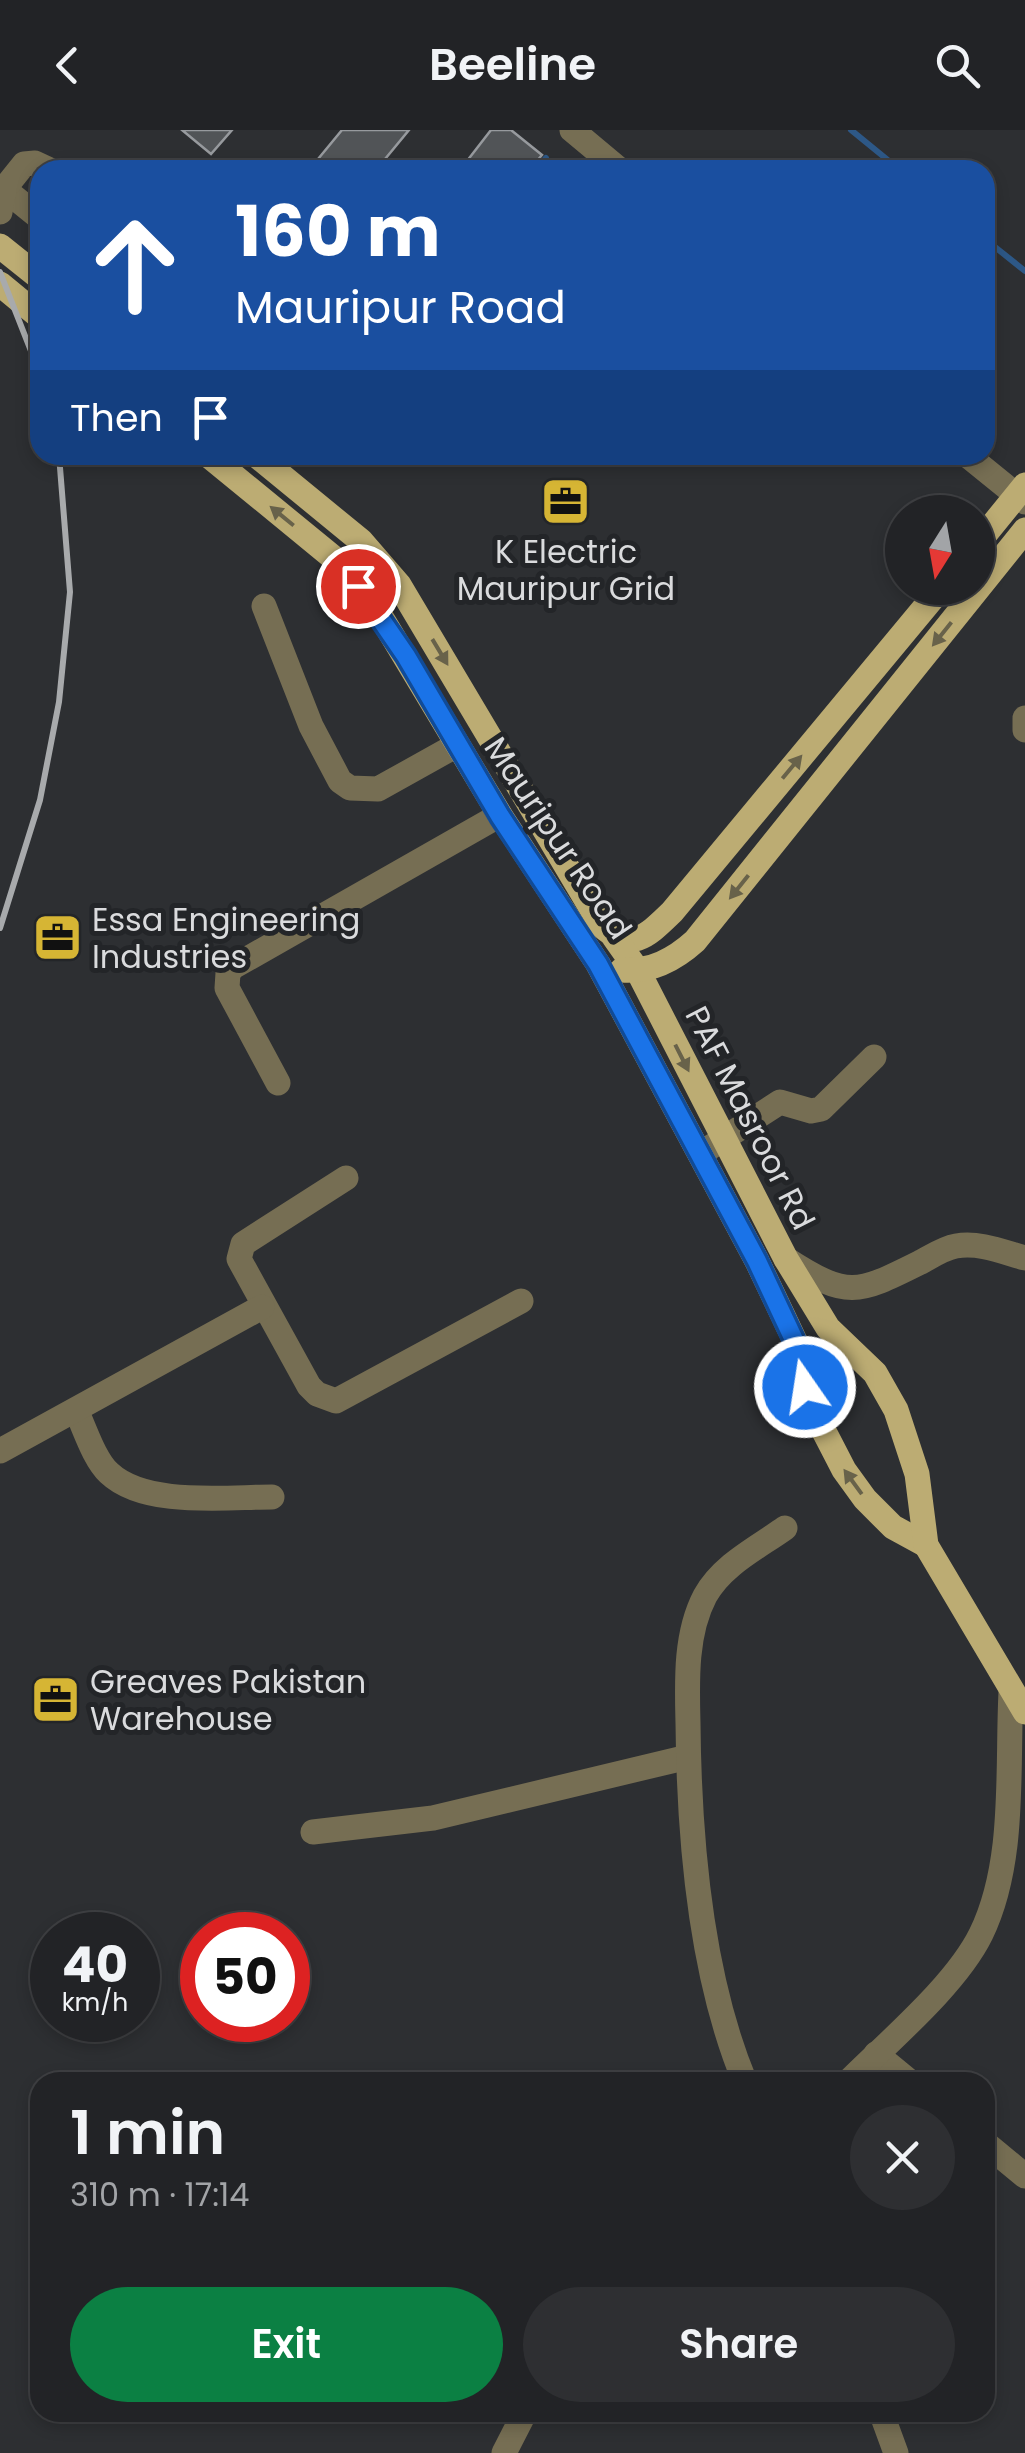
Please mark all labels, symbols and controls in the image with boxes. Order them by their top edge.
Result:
text: Beeline [429,33,596,96]
icon: back [40,38,95,93]
icon: search [930,38,985,93]
text: 160 m [235,182,441,281]
icon: ahead [70,200,200,330]
text: Mauripur Road [235,276,566,339]
icon: arrive [183,390,238,445]
text: Then [70,391,163,444]
office icon: K Electric Mauripur Grid [540,476,592,528]
north arrow [885,495,995,605]
map controls [885,495,995,605]
one-way arrow [269,506,294,527]
place label: K Electric Mauripur Grid [457,529,675,611]
pin [316,544,401,629]
icon: arrive [331,559,386,614]
one-way arrow [932,621,953,646]
one-way arrow [431,638,448,666]
street label: Mauripur Road [474,728,643,948]
one-way arrow [781,755,802,780]
one-way arrow [729,874,750,900]
place label: Essa Engineering Industries [92,897,360,979]
office icon: Essa Engineering Industries [31,912,83,964]
street label: PAF Masroor Rd [675,998,826,1237]
one-way arrow [673,1044,690,1073]
position arrow [753,1335,857,1439]
one-way arrow [844,1469,863,1496]
place label: Greaves Pakistan Warehouse [90,1659,366,1741]
office icon: Greaves Pakistan Warehouse [29,1674,81,1726]
speed limit sign: 50 [180,1912,310,2042]
text: 40 [62,1929,128,2000]
text: km/h [62,1985,128,2020]
text: 1 min [70,2091,225,2175]
button: close [850,2105,955,2210]
text: 310 m · 17:14 [70,2172,249,2217]
button: Exit [70,2287,503,2402]
button: Share [523,2287,955,2402]

